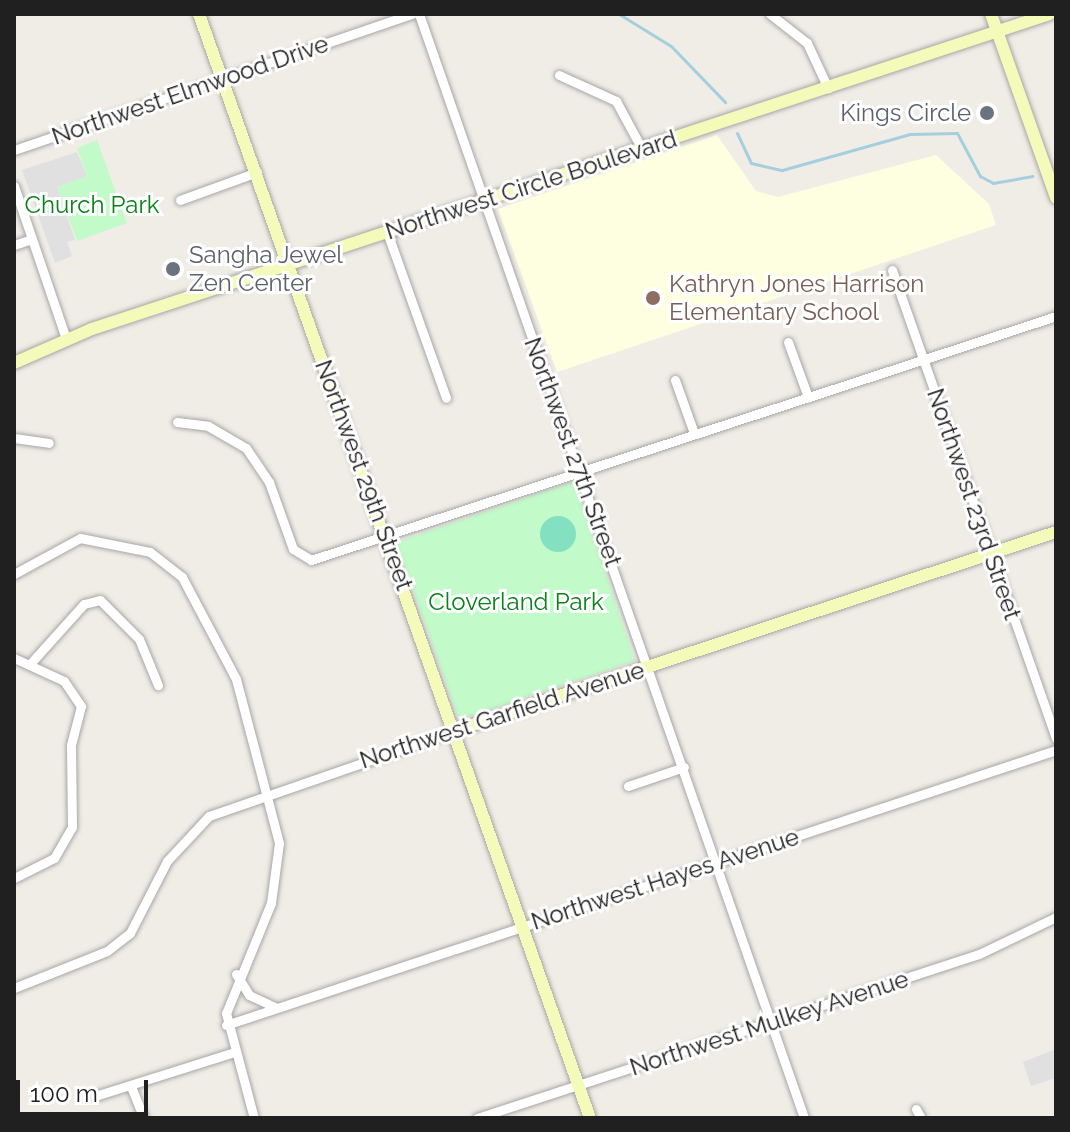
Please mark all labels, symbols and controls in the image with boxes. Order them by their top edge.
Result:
street label: Northwest Elmwood Drive [48,29,332,151]
place label: Kings Circle [840,99,971,127]
marker: Kings Circle [978,104,996,122]
street label: Northwest Circle Boulevard [382,124,680,246]
park label: Church Park [24,191,160,219]
place label: Sangha Jewel Zen Center [189,241,343,297]
marker: Sangha Jewel Zen Center [164,260,182,278]
place label: Kathryn Jones Harrison Elementary School [669,270,925,326]
marker: Kathryn Jones Harrison Elementary School [644,289,662,307]
street label: Northwest 27th Street [518,334,628,570]
street label: Northwest 29th Street [309,356,419,594]
street label: Northwest 23rd Street [921,385,1027,623]
park label: Cloverland Park [428,588,604,616]
street label: Northwest Garfield Avenue [356,655,648,775]
street label: Northwest Hayes Avenue [527,822,803,936]
street label: Northwest Mulkey Avenue [625,964,913,1082]
scale bar [20,1064,152,1114]
text: 100 m [30,1079,98,1108]

